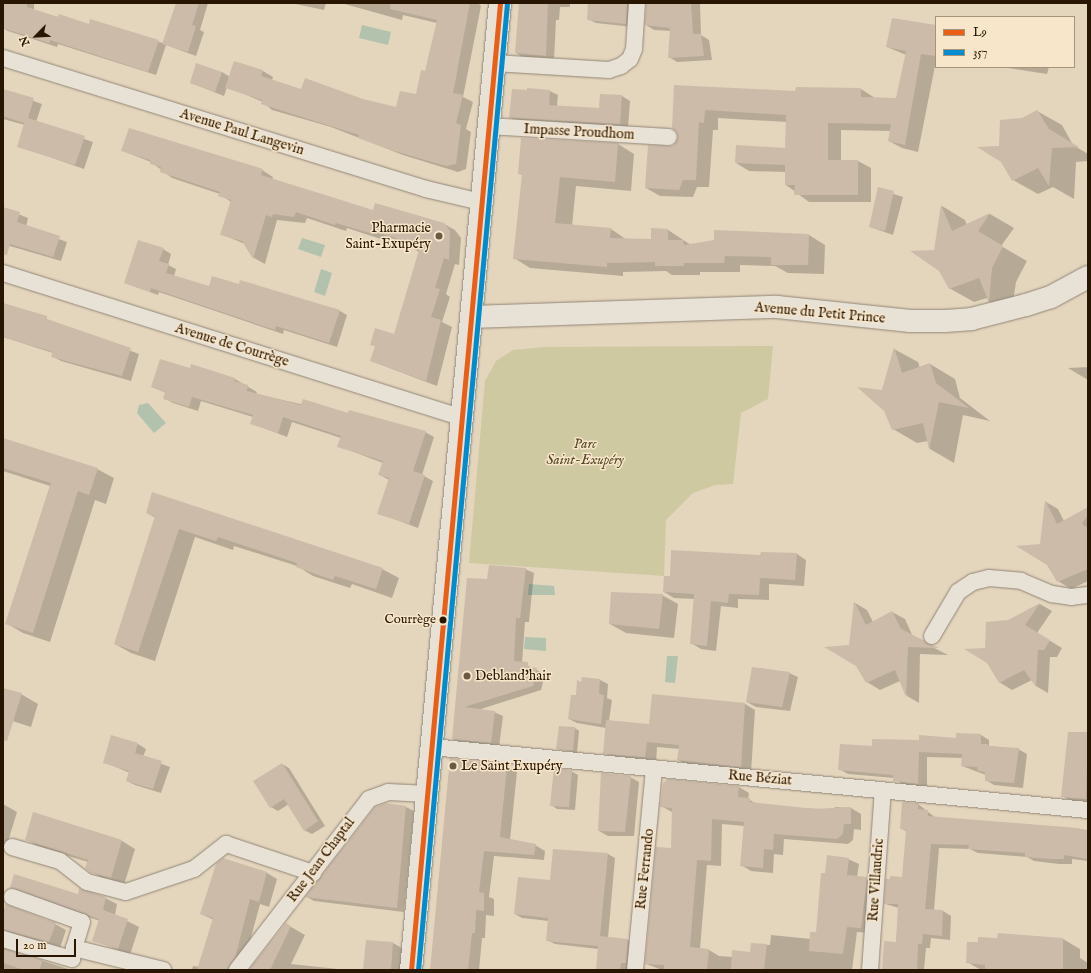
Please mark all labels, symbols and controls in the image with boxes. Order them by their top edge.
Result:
north arrow [16,16,56,56]
legend [935,16,1075,68]
text: L9 [973,25,987,40]
text: N [17,34,33,48]
text: 357 [973,45,987,60]
street label: Avenue Paul Langevin [178,105,306,159]
street label: Impasse Proudhom [523,121,635,143]
place label: Pharmacie Saint-Exupéry [345,220,431,252]
marker: Pharmacie Saint-Exupéry [434,231,444,241]
street label: Avenue du Petit Prince [754,299,886,327]
street label: Avenue de Courrège [173,320,291,370]
park label: Parc Saint-Exupéry [546,436,624,468]
place label: Courrège [384,612,436,628]
marker: Courrège [438,615,448,625]
place label: Debland'hair [475,668,551,684]
marker: Debland'hair [462,671,472,681]
place label: Le Saint Exupéry [461,758,563,774]
marker: Le Saint Exupéry [448,761,458,771]
street label: Rue Béziat [727,767,793,789]
street label: Rue Jean Chaptal [284,814,358,906]
street label: Rue Ferrando [632,828,658,910]
street label: Rue Villaudric [865,838,887,922]
scale bar [18,931,78,957]
text: 20 m [23,938,46,953]

